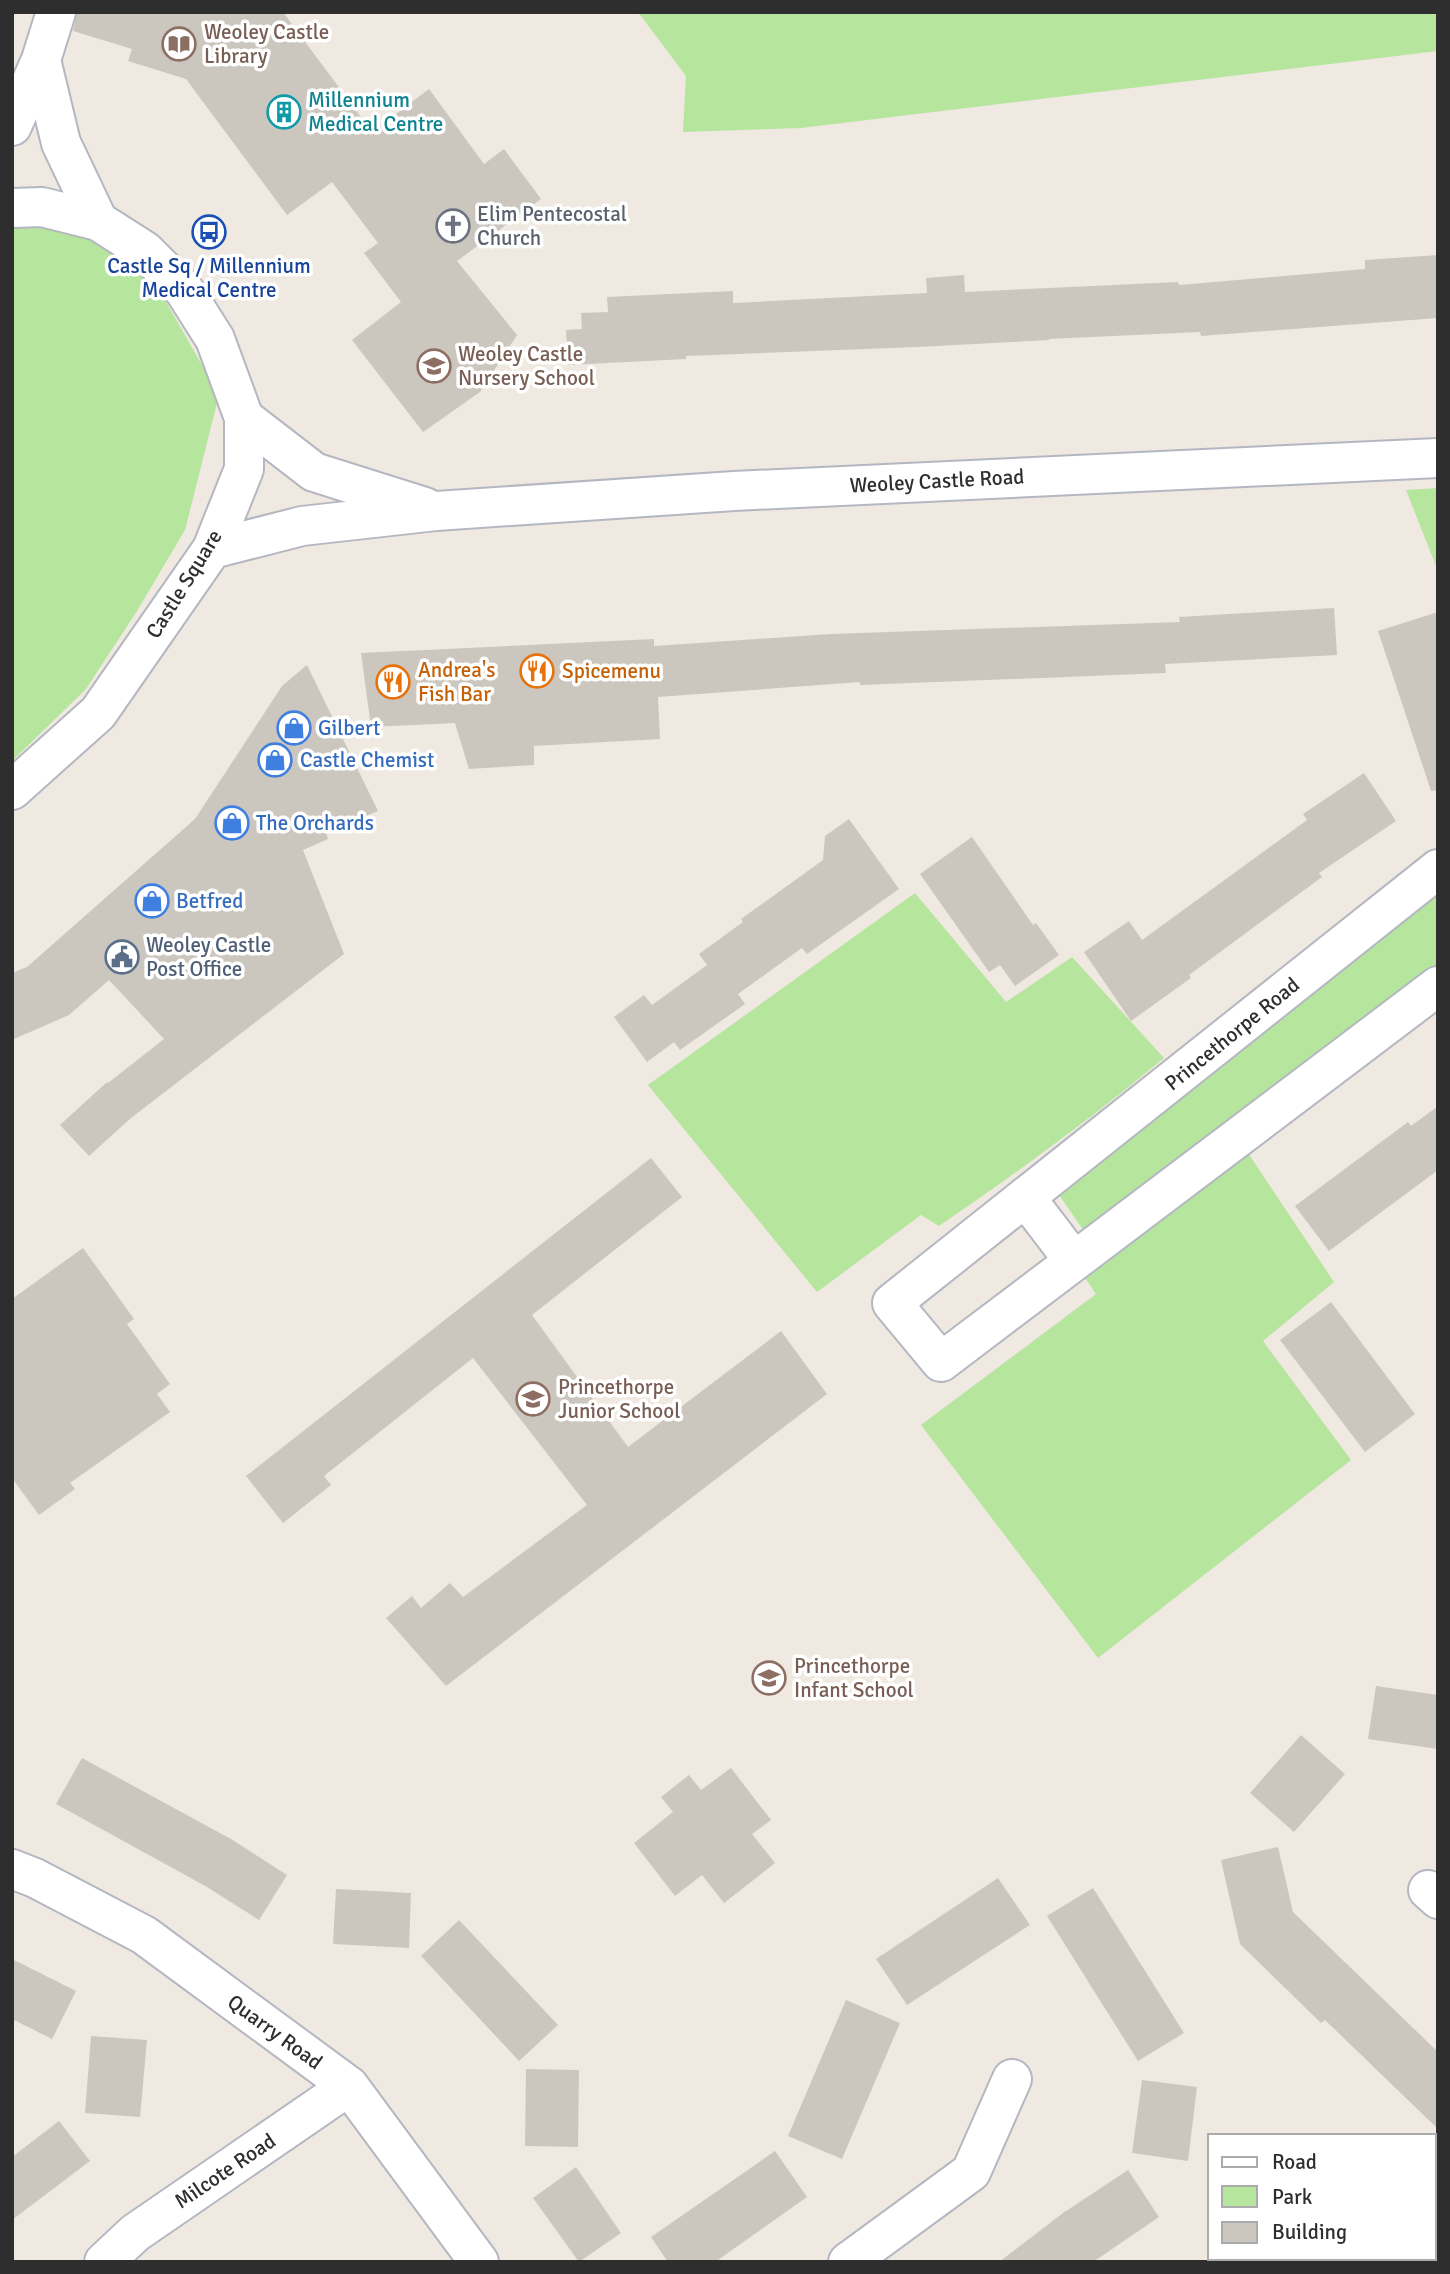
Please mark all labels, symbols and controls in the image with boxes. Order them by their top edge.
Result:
place label: Weoley Castle Library [204,19,329,69]
library icon: Weoley Castle Library [160,25,198,63]
place label: Millennium Medical Centre [308,87,443,137]
building icon: Millennium Medical Centre [265,93,303,131]
place label: Elim Pentecostal Church [477,201,627,251]
church icon: Elim Pentecostal Church [434,207,472,245]
bus stop icon: Castle Sq / Millennium Medical Centre [190,213,228,251]
place label: Castle Sq / Millennium Medical Centre [107,253,311,303]
place label: Weoley Castle Nursery School [458,341,595,391]
school or university icon: Weoley Castle Nursery School [415,347,453,385]
street label: Weoley Castle Road [849,463,1025,499]
street label: Castle Square [140,525,228,643]
restaurant icon: Spicemenu [518,652,556,690]
place label: Andrea's Fish Bar [418,657,495,707]
place label: Spicemenu [562,658,661,684]
restaurant icon: Andrea's Fish Bar [374,663,412,701]
shop icon: Gilbert [275,709,313,747]
place label: Gilbert [318,715,380,741]
shop icon: Castle Chemist [256,741,294,779]
place label: Castle Chemist [300,747,434,773]
shop icon: The Orchards [213,804,251,842]
place label: The Orchards [256,810,374,836]
shop icon: Betfred [133,882,171,920]
place label: Betfred [176,888,243,914]
place label: Weoley Castle Post Office [146,932,271,982]
public building icon: Weoley Castle Post Office [103,938,141,976]
street label: Princethorpe Road [1159,972,1305,1096]
place label: Princethorpe Junior School [558,1374,680,1424]
school or university icon: Princethorpe Junior School [514,1380,552,1418]
place label: Princethorpe Infant School [794,1653,914,1703]
school or university icon: Princethorpe Infant School [750,1659,788,1697]
street label: Quarry Road [222,1989,328,2075]
street label: Milcote Road [170,2128,280,2214]
legend [1208,2134,1436,2260]
text: Road [1272,2149,1317,2175]
text: Park [1272,2184,1313,2210]
text: Building [1272,2219,1347,2245]

